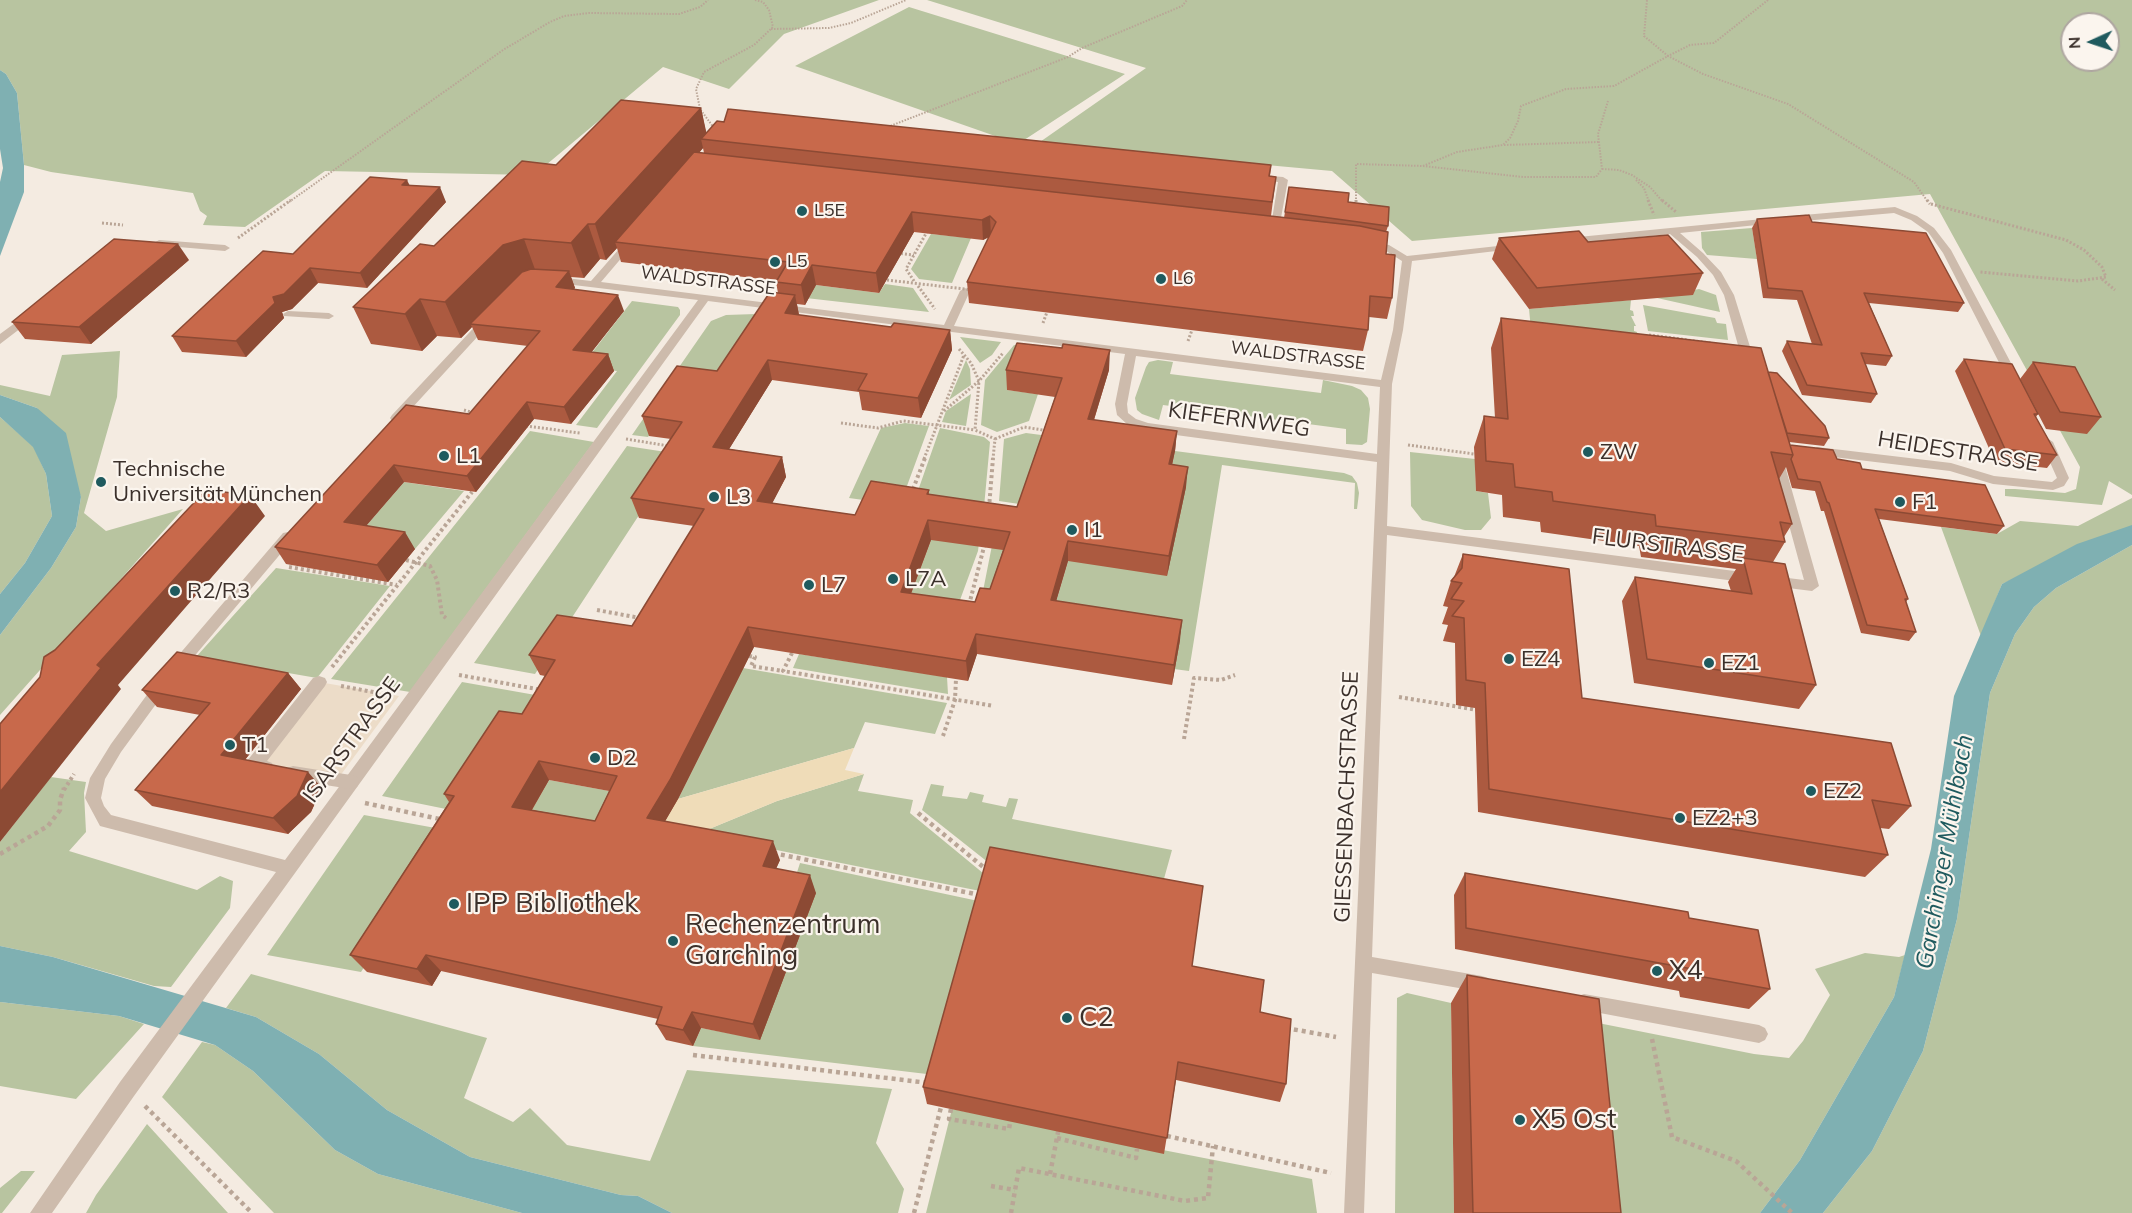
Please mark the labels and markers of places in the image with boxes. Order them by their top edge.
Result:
place label: L5E [814,200,845,222]
marker: L5E [795,204,809,218]
place label: L5 [787,251,808,273]
marker: L5 [768,255,782,269]
place label: L6 [1173,268,1194,290]
marker: L6 [1154,272,1168,286]
place label: ZW [1600,439,1637,465]
place label: L1 [456,443,481,469]
marker: ZW [1581,445,1595,459]
marker: L1 [437,449,451,463]
place label: Technische Universität München [113,456,322,508]
marker: Technische Universität München [94,475,108,489]
place label: L3 [726,484,751,510]
place label: F1 [1912,489,1938,515]
marker: L3 [707,490,721,504]
marker: F1 [1893,495,1907,509]
place label: I1 [1084,517,1103,543]
marker: I1 [1065,523,1079,537]
place label: L7A [905,566,946,592]
place label: L7 [821,572,846,598]
marker: L7A [886,572,900,586]
place label: R2/R3 [187,578,250,604]
marker: L7 [802,578,816,592]
marker: R2/R3 [168,584,182,598]
place label: EZ4 [1521,646,1560,672]
place label: EZ1 [1721,650,1760,676]
marker: EZ4 [1502,652,1516,666]
marker: EZ1 [1702,656,1716,670]
place label: T1 [242,732,268,758]
marker: T1 [223,738,237,752]
place label: D2 [607,745,637,771]
marker: D2 [588,751,602,765]
place label: EZ2 [1823,778,1862,804]
marker: EZ2 [1804,784,1818,798]
place label: EZ2+3 [1692,805,1758,831]
marker: EZ2+3 [1673,811,1687,825]
place label: IPP Bibliothek [466,888,638,920]
marker: IPP Bibliothek [447,897,461,911]
place label: Rechenzentrum Garching [685,909,881,972]
marker: Rechenzentrum Garching [666,934,680,948]
place label: X4 [1669,955,1703,987]
marker: X4 [1650,964,1664,978]
place label: C2 [1079,1002,1114,1034]
marker: C2 [1060,1011,1074,1025]
place label: X5 Ost [1532,1104,1616,1136]
marker: X5 Ost [1513,1113,1527,1127]

